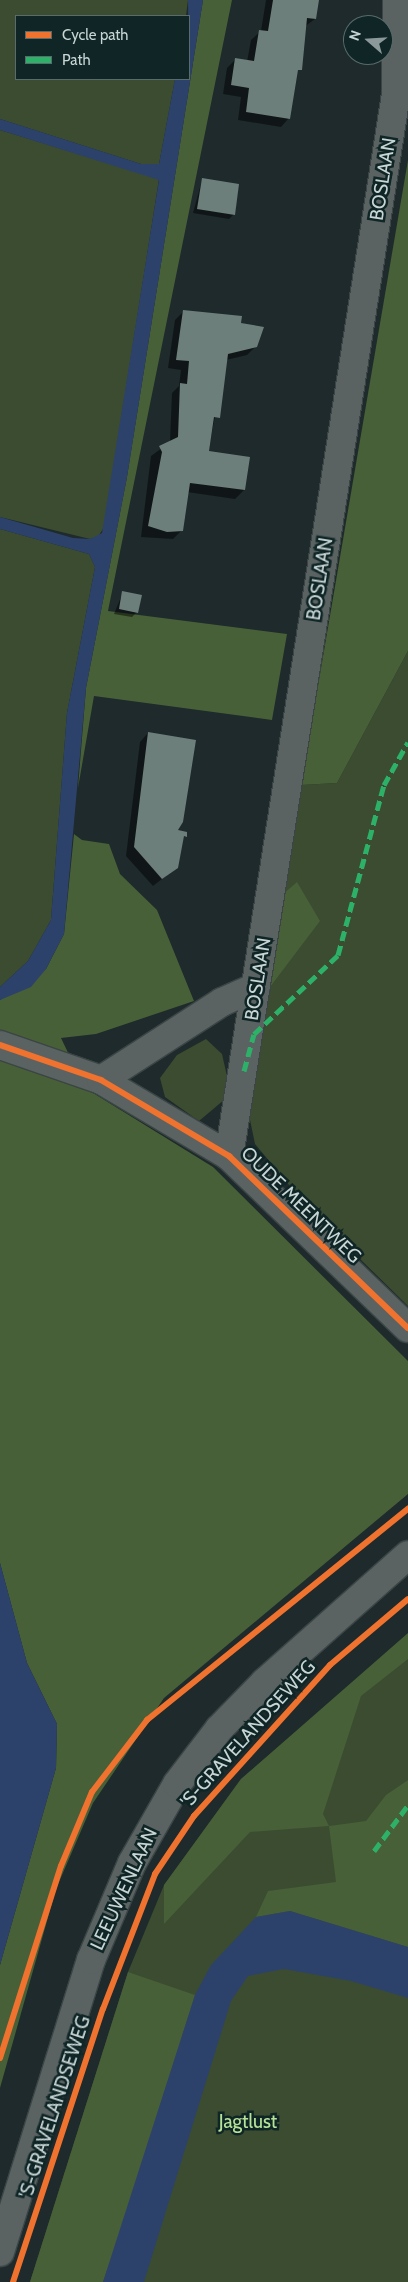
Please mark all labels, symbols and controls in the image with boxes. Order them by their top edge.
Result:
legend [15,15,190,80]
north arrow [343,15,393,65]
text: Cycle path [62,26,128,44]
text: N [345,28,365,43]
text: Path [62,51,91,69]
street label: BOSLAAN [365,136,401,222]
street label: BOSLAAN [302,536,338,622]
street label: BOSLAAN [240,936,276,1022]
street label: OUDE MEENTWEG [236,1142,366,1268]
street label: 'S-GRAVELANDSEWEG [176,1656,320,1812]
street label: LEEUWENLAAN [86,1824,162,1954]
street label: 'S-GRAVELANDSEWEG [15,2013,95,2201]
park label: Jagtlust [219,2111,277,2133]

